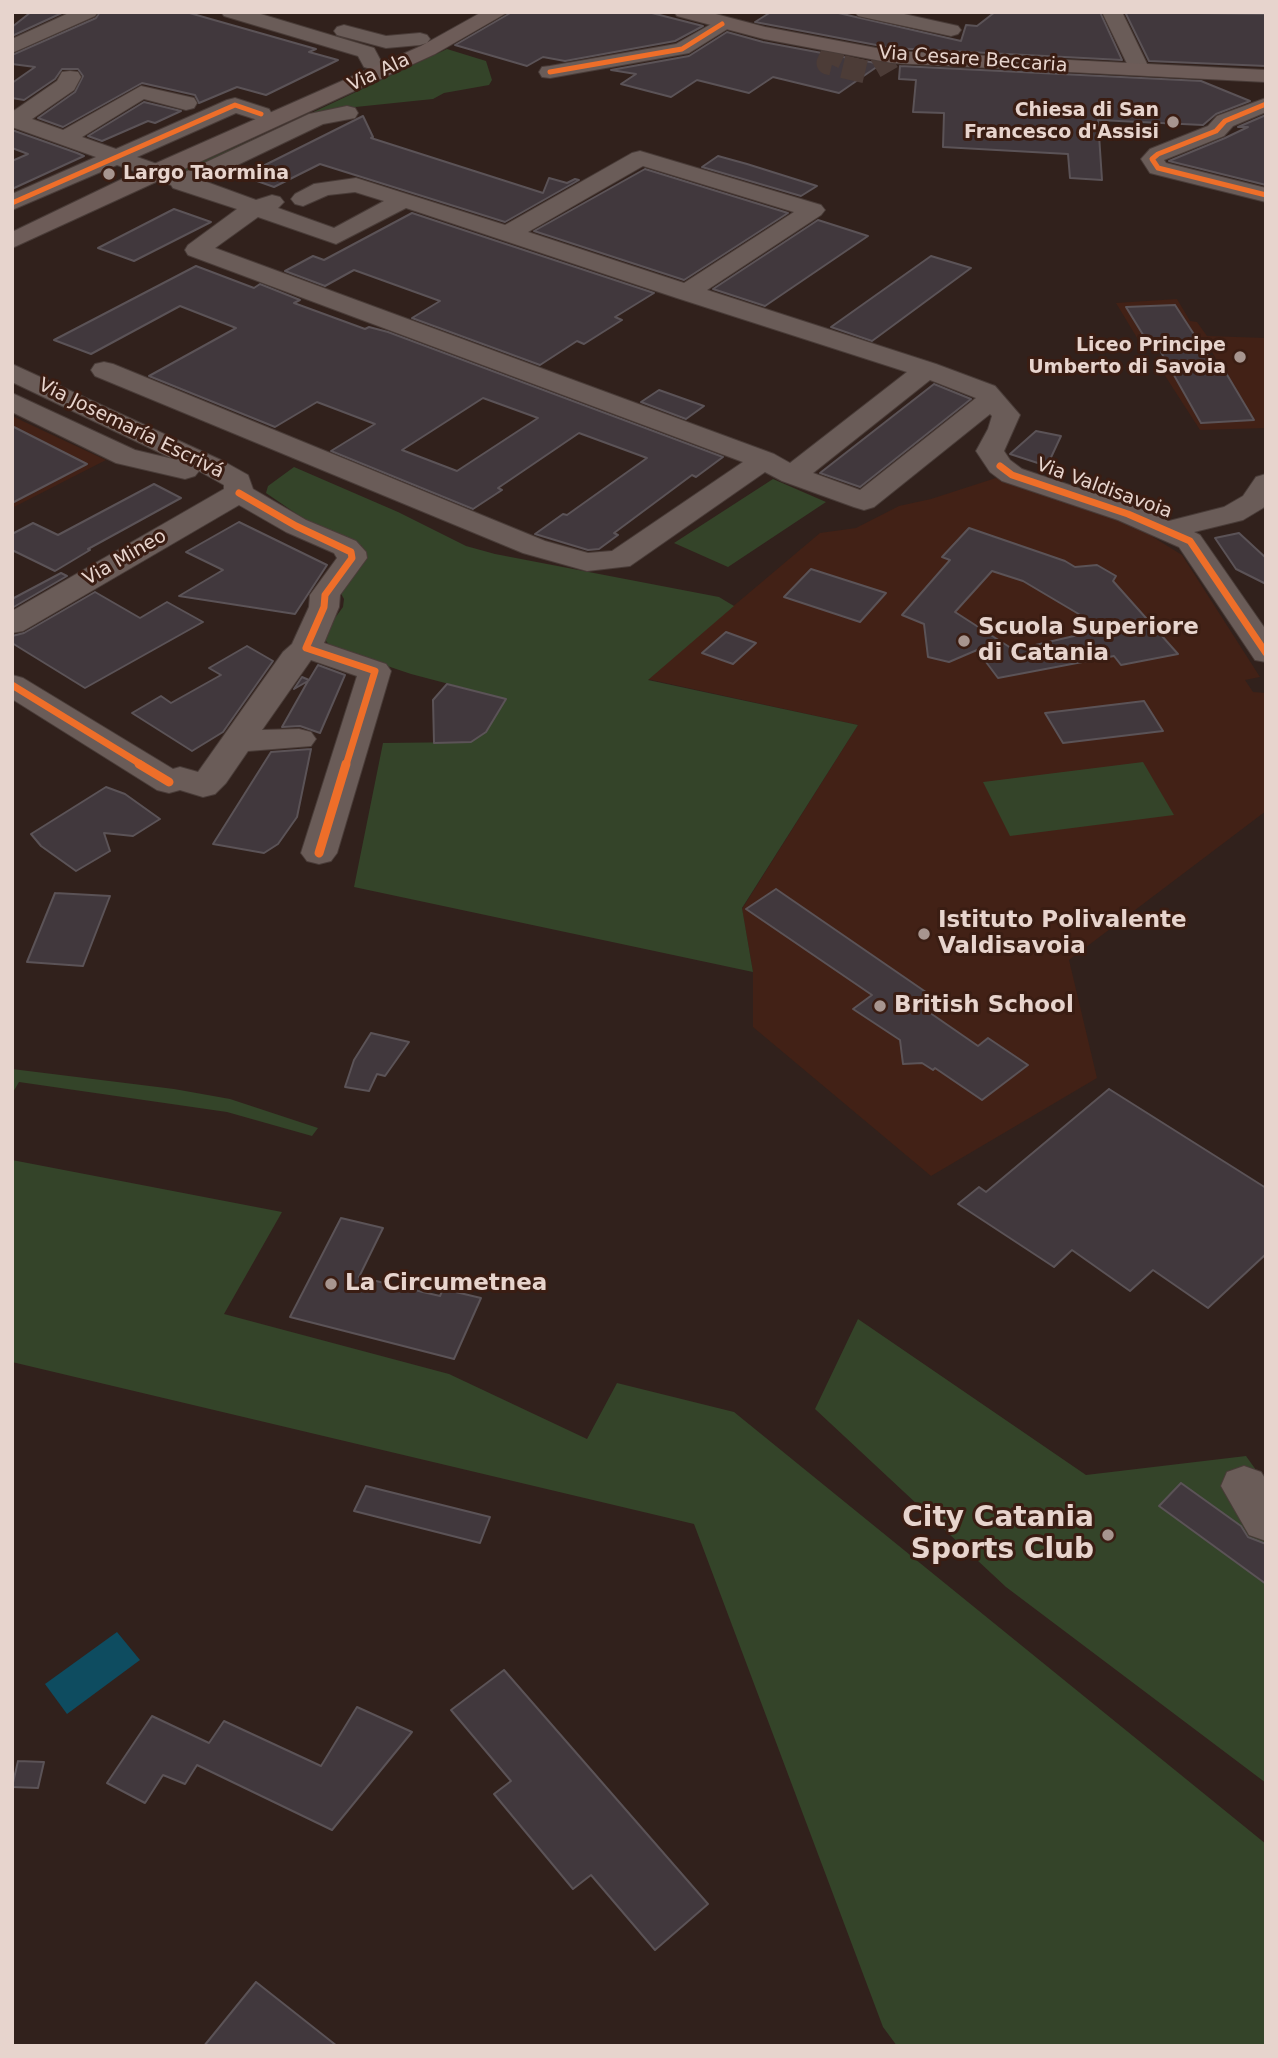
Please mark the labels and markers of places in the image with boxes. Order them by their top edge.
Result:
place label: Chiesa di San Francesco d'Assisi [964,100,1159,144]
marker: Chiesa di San Francesco d'Assisi [1165,114,1181,130]
place label: Largo Taormina [123,163,289,185]
marker: Largo Taormina [101,166,117,182]
place label: Liceo Principe Umberto di Savoia [1028,335,1226,379]
marker: Liceo Principe Umberto di Savoia [1232,349,1248,365]
place label: Scuola Superiore di Catania [978,614,1199,668]
marker: Scuola Superiore di Catania [956,633,972,649]
place label: Istituto Polivalente Valdisavoia [938,907,1187,961]
marker: Istituto Polivalente Valdisavoia [916,926,932,942]
place label: British School [894,992,1074,1020]
marker: British School [872,998,888,1014]
place label: La Circumetnea [345,1270,547,1298]
marker: La Circumetnea [323,1276,339,1292]
place label: City Catania Sports Club [902,1502,1094,1568]
marker: City Catania Sports Club [1100,1527,1116,1543]

